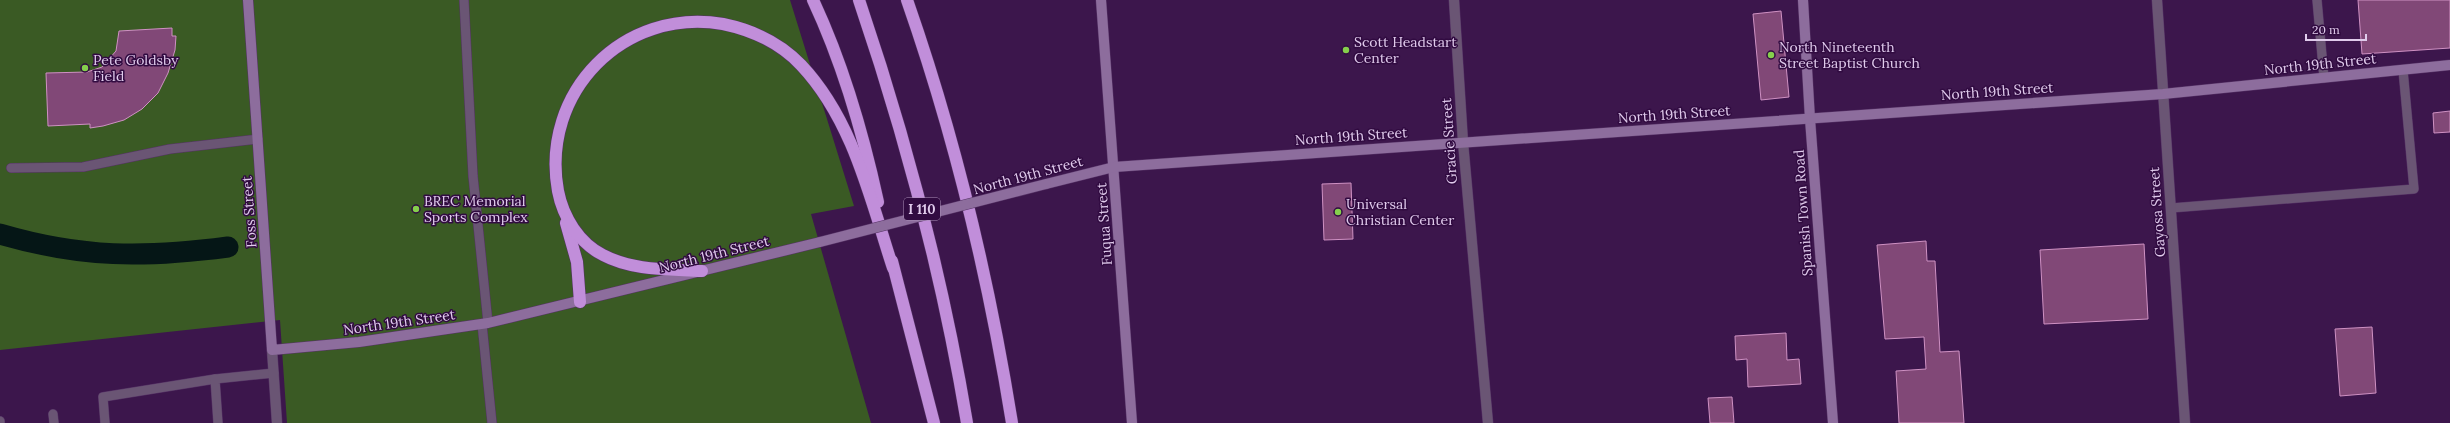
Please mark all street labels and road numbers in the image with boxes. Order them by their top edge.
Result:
street label: North 19th Street [2263,49,2378,79]
street label: North 19th Street [1940,78,2054,104]
street label: Gracie Street [1437,97,1461,185]
street label: North 19th Street [1617,101,1731,127]
street label: North 19th Street [1294,123,1408,149]
street label: Spanish Town Road [1790,149,1816,277]
street label: North 19th Street [971,152,1085,198]
street label: Gayosa Street [2145,166,2169,258]
street label: Foss Street [237,175,260,249]
street label: Fuqua Street [1092,181,1116,266]
road number: I 110 [904,198,940,220]
street label: North 19th Street [657,231,771,276]
street label: North 19th Street [342,305,457,339]

